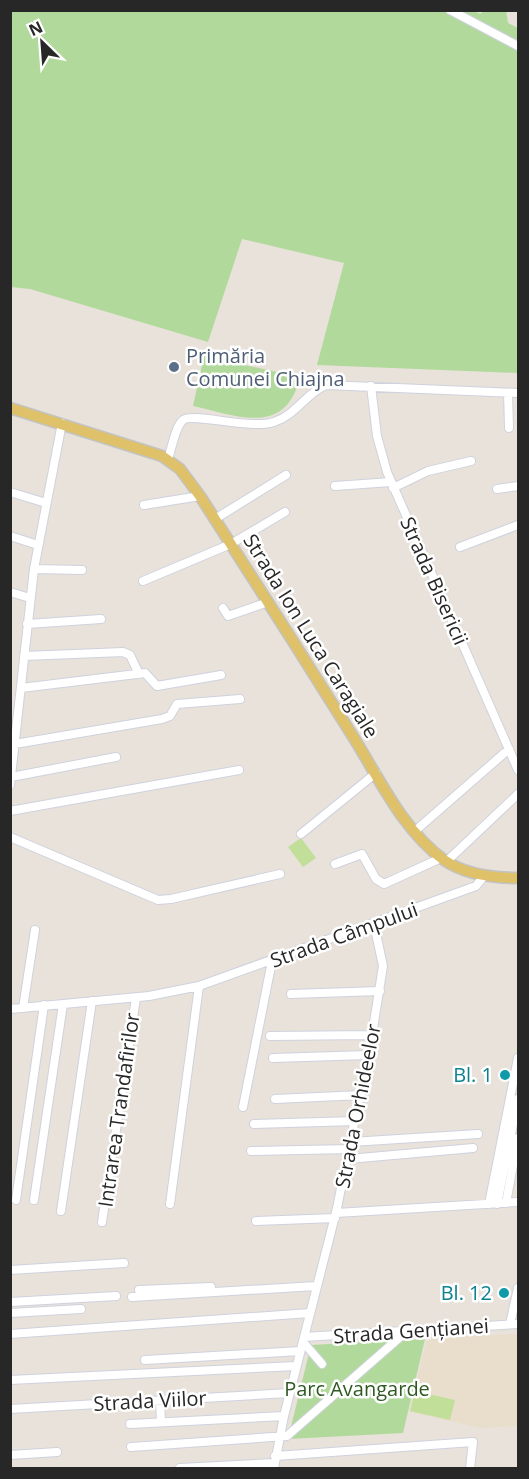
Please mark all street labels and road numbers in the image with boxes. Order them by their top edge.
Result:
street label: Strada Bisericii [394,512,475,649]
street label: Strada Ion Luca Caragiale [237,529,385,743]
street label: Strada Câmpului [266,895,421,974]
street label: Intrarea Trandafirilor [91,1011,146,1209]
street label: Strada Orhideelor [328,1021,387,1190]
street label: Strada Gențianei [332,1312,490,1349]
street label: Strada Viilor [93,1384,207,1417]

